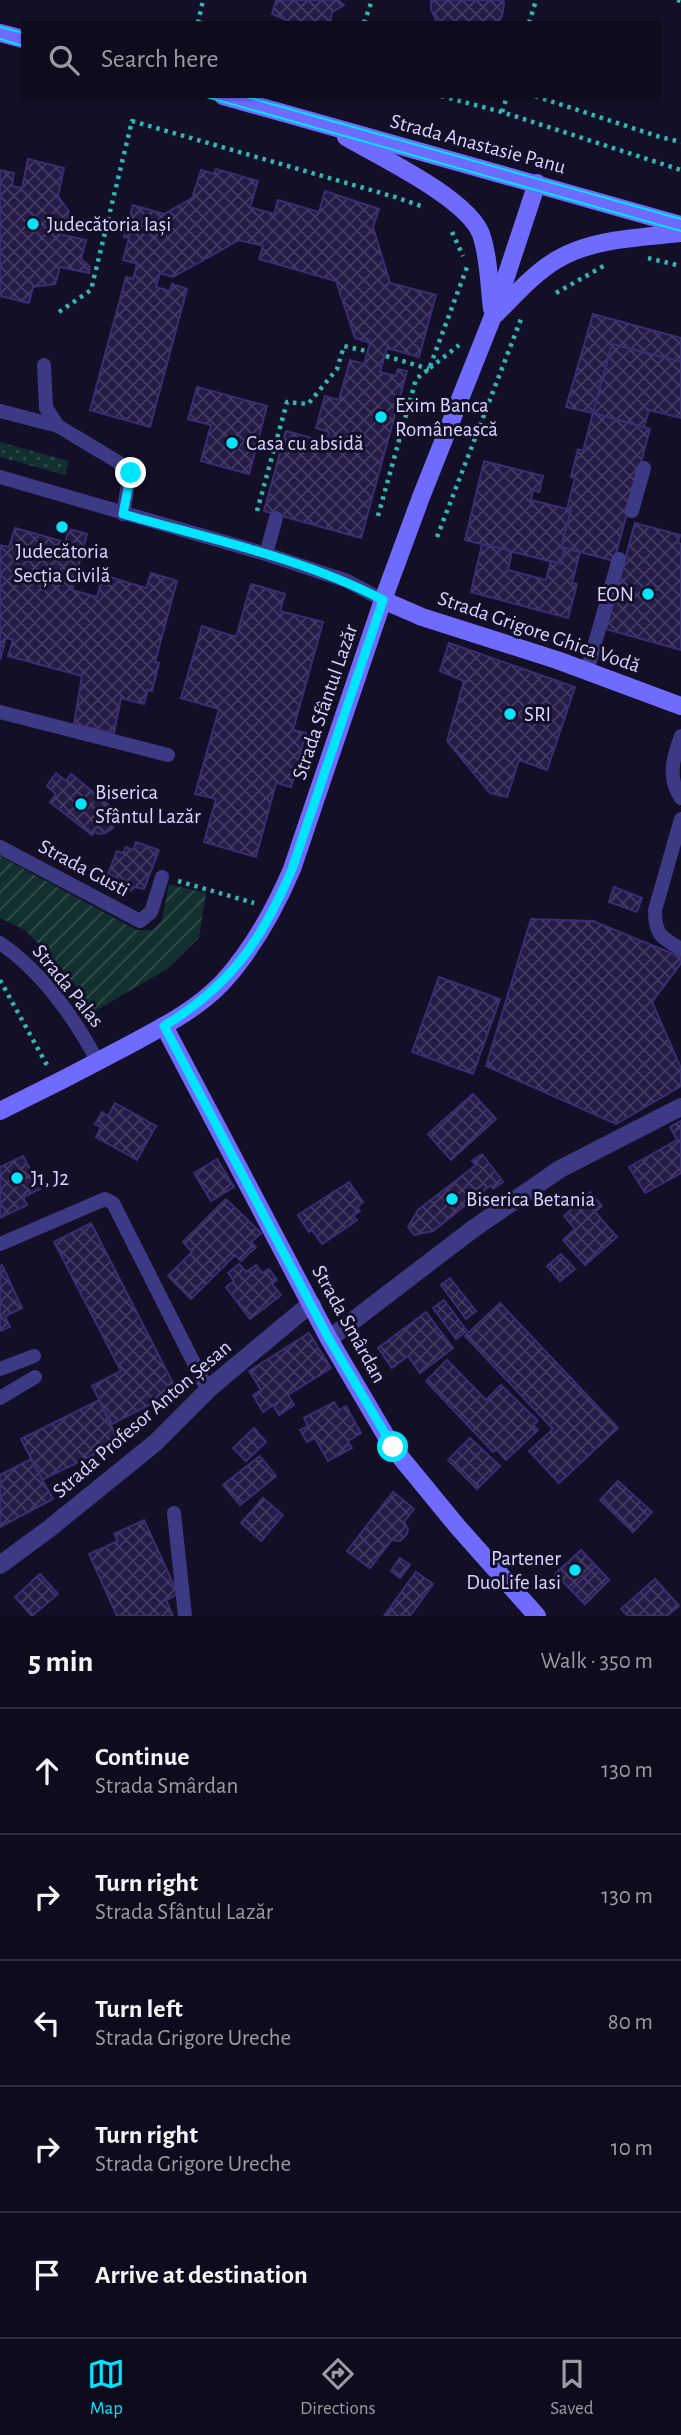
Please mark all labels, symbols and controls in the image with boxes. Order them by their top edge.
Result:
search box [21,21,660,98]
icon: search [45,41,83,79]
text: Search here [101,46,219,72]
street label: Strada Anastasie Panu [388,110,568,178]
place label: Judecătoria Iași [47,214,171,237]
marker: Judecătoria Iași [25,216,41,232]
place label: Exim Banca Românească [395,395,498,440]
marker: Exim Banca Românească [373,409,389,425]
place label: Casa cu absidă [246,433,364,454]
marker: Casa cu absidă [224,435,240,451]
route end [115,457,146,488]
marker: Judecătoria Secția Civilă [54,519,70,535]
place label: Judecătoria Secția Civilă [13,541,111,588]
place label: EON [597,584,634,605]
marker: EON [640,586,656,602]
street label: Strada Grigore Ghica Vodă [435,587,643,677]
street label: Strada Sfântul Lazăr [289,621,361,782]
place label: SRI [524,704,551,725]
marker: SRI [502,706,518,722]
place label: Biserica Sfântul Lazăr [95,782,201,827]
marker: Biserica Sfântul Lazăr [73,796,89,812]
street label: Strada Gusti [35,835,133,901]
street label: Strada Palas [28,941,108,1031]
place label: J1, J2 [31,1168,69,1189]
marker: J1, J2 [9,1170,25,1186]
place label: Biserica Betania [466,1189,596,1210]
marker: Biserica Betania [444,1191,460,1207]
street label: Strada Smârdan [308,1262,390,1386]
street label: Strada Profesor Anton Șesan [49,1336,237,1503]
route start [377,1431,408,1462]
place label: Partener DuoLife Iasi [466,1548,561,1593]
marker: Partener DuoLife Iasi [567,1562,583,1578]
text: 5 min [28,1647,93,1677]
text: Walk · 350 m [541,1650,653,1673]
text: Continue [95,1744,190,1770]
icon: ahead [28,1752,66,1790]
text: 130 m [601,1759,653,1782]
text: Strada Smârdan [95,1775,238,1798]
text: Turn right [95,1870,198,1896]
icon: right [28,1878,66,1916]
text: 130 m [601,1885,653,1908]
text: Strada Sfântul Lazăr [95,1901,273,1924]
text: Turn left [95,1996,183,2022]
icon: left [28,2004,66,2042]
text: 80 m [608,2011,653,2034]
text: Strada Grigore Ureche [95,2027,291,2050]
text: Turn right [95,2122,198,2148]
icon: right [28,2130,66,2168]
text: 10 m [611,2137,653,2160]
text: Strada Grigore Ureche [95,2153,291,2176]
icon: arrive [28,2256,66,2294]
text: Arrive at destination [95,2262,308,2288]
tab: Map [87,2355,125,2420]
tab: Directions [300,2355,376,2420]
tab: Saved [550,2355,594,2420]

